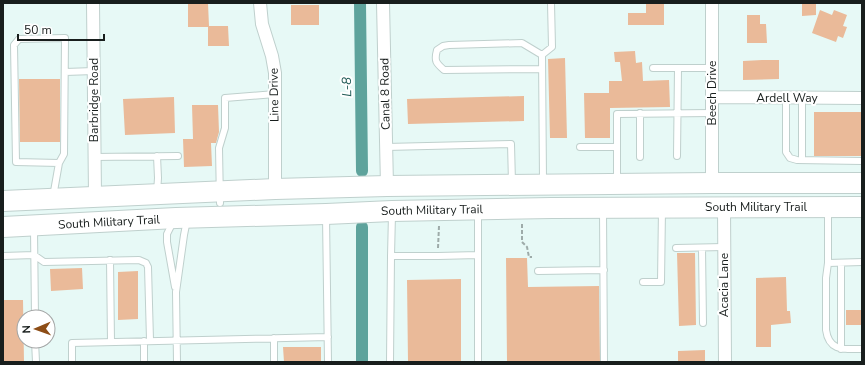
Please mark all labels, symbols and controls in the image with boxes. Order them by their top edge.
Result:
scale bar [18,16,104,42]
text: 50 m [24,22,52,38]
street label: Barbridge Road [86,58,102,142]
street label: Canal 8 Road [376,58,394,130]
street label: Beech Drive [704,61,720,125]
street label: Line Drive [266,68,282,122]
water label: L-8 [338,77,356,97]
street label: Ardell Way [756,90,819,106]
street label: South Military Trail [705,199,807,215]
street label: South Military Trail [381,201,484,219]
street label: South Military Trail [58,211,161,233]
street label: Acacia Lane [716,253,732,317]
north arrow [16,309,56,349]
text: N [19,325,34,334]

